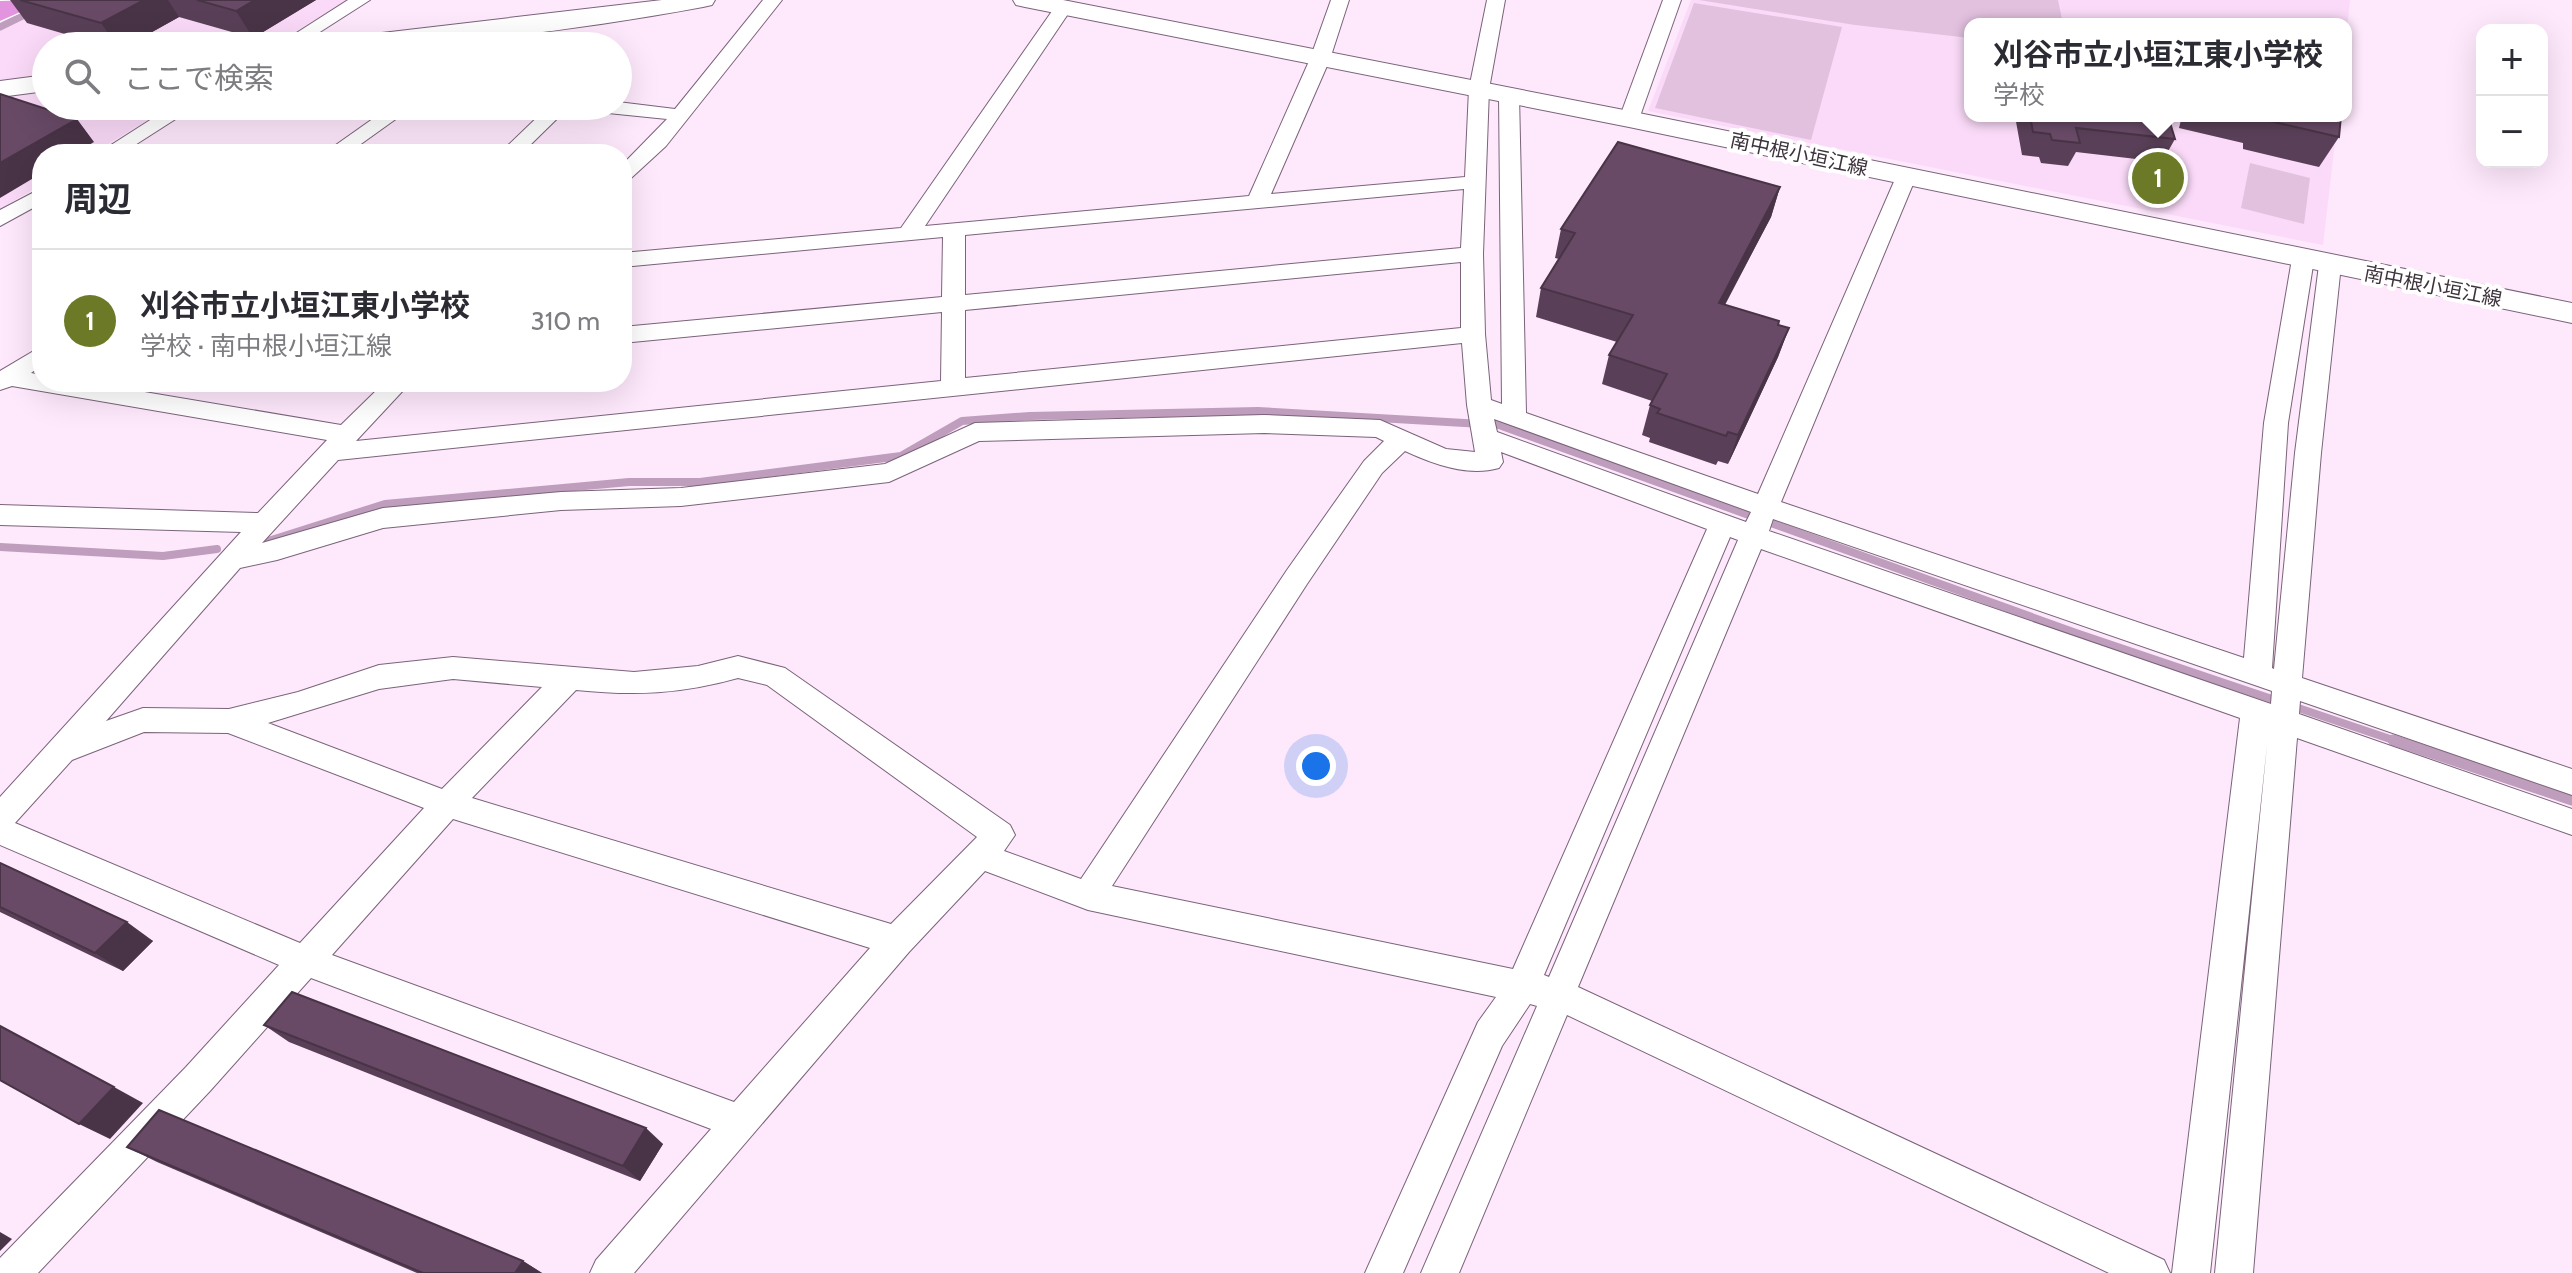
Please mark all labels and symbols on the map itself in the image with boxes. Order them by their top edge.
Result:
street label: 南中根小垣江線 [1728,128,1870,180]
pin: 1 [2132,148,2184,208]
street label: 南中根小垣江線 [2362,261,2504,311]
your location [1296,746,1336,786]

